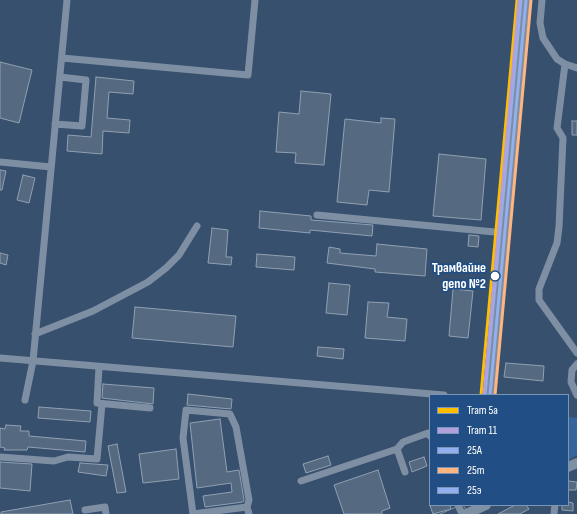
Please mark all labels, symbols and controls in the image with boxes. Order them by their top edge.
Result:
place label: Трамвайне депо №2 [432,260,486,292]
marker: Трамвайне депо №2 [489,270,501,282]
legend [429,394,569,506]
text: Tram 5а [467,403,498,418]
text: Tram 11 [467,423,497,438]
text: 25А [467,443,482,458]
text: 25т [467,463,484,478]
text: 25э [467,483,481,498]

